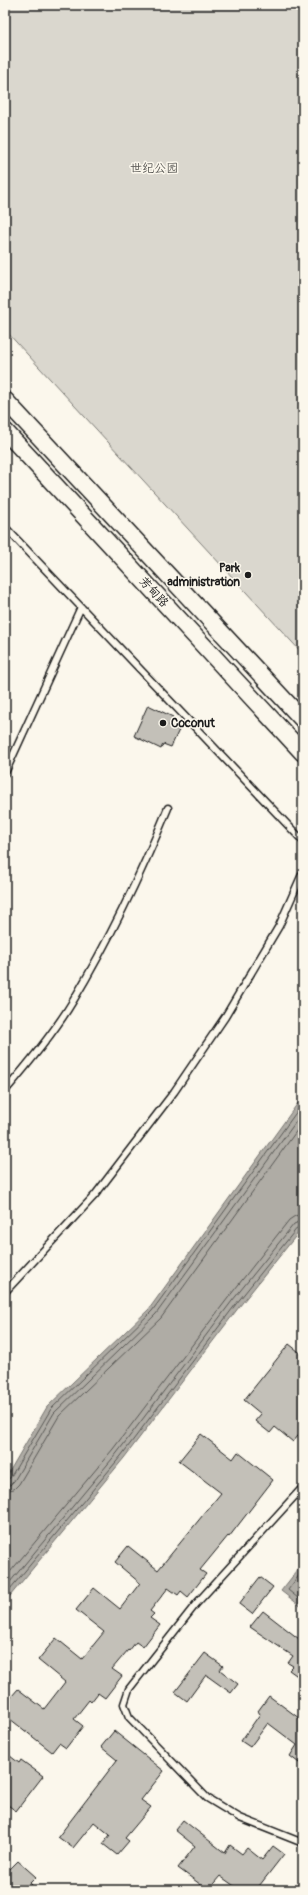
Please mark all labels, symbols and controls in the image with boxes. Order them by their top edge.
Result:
park label: 世纪公园 [130,161,178,176]
place label: Park administration [167,561,241,590]
marker: Park administration [243,570,253,580]
street label: 芳甸路 [136,574,171,611]
place label: Coconut [171,716,216,731]
marker: Coconut [158,718,168,728]

